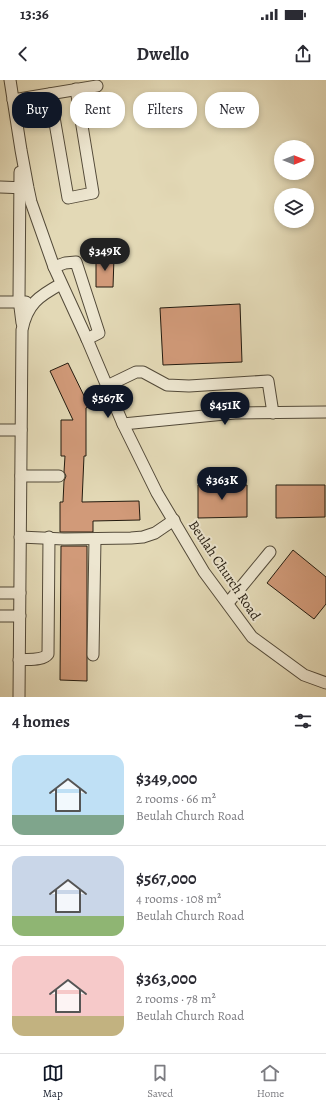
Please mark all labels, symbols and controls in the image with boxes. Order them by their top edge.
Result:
text: 13:36 [20,4,49,24]
text: Dwello [137,42,189,66]
icon: back [12,43,34,65]
icon: share [292,43,314,65]
chip: Buy [12,92,62,128]
chip: Rent [70,92,125,128]
chip: Filters [133,92,197,128]
chip: New [205,92,259,128]
north arrow [274,140,314,180]
map controls [274,140,314,228]
button: layers [274,188,314,228]
pin: $349K [77,238,133,272]
text: $349K [89,242,121,259]
pin: $567K [80,385,136,419]
text: $567K [92,389,124,406]
pin: $451K [197,392,253,426]
text: $451K [210,396,240,413]
pin: $363K [194,467,250,501]
text: $363K [206,471,238,488]
street label: Beulah Church Road [184,517,265,624]
text: 4 homes [12,710,70,733]
icon: filters [292,710,314,732]
text: $349,000 [136,767,197,790]
icon: home [44,771,92,819]
text: 2 rooms · 66 m² [136,790,216,807]
text: Beulah Church Road [136,807,244,824]
text: $567,000 [136,867,197,890]
icon: home [44,872,92,920]
text: 4 rooms · 108 m² [136,890,221,907]
text: Beulah Church Road [136,907,244,924]
text: $363,000 [136,967,197,990]
icon: home [44,972,92,1020]
text: 2 rooms · 78 m² [136,990,216,1007]
text: Beulah Church Road [136,1007,244,1024]
tab: Map [42,1062,64,1101]
tab: Saved [147,1062,173,1101]
tab: Home [257,1062,284,1101]

